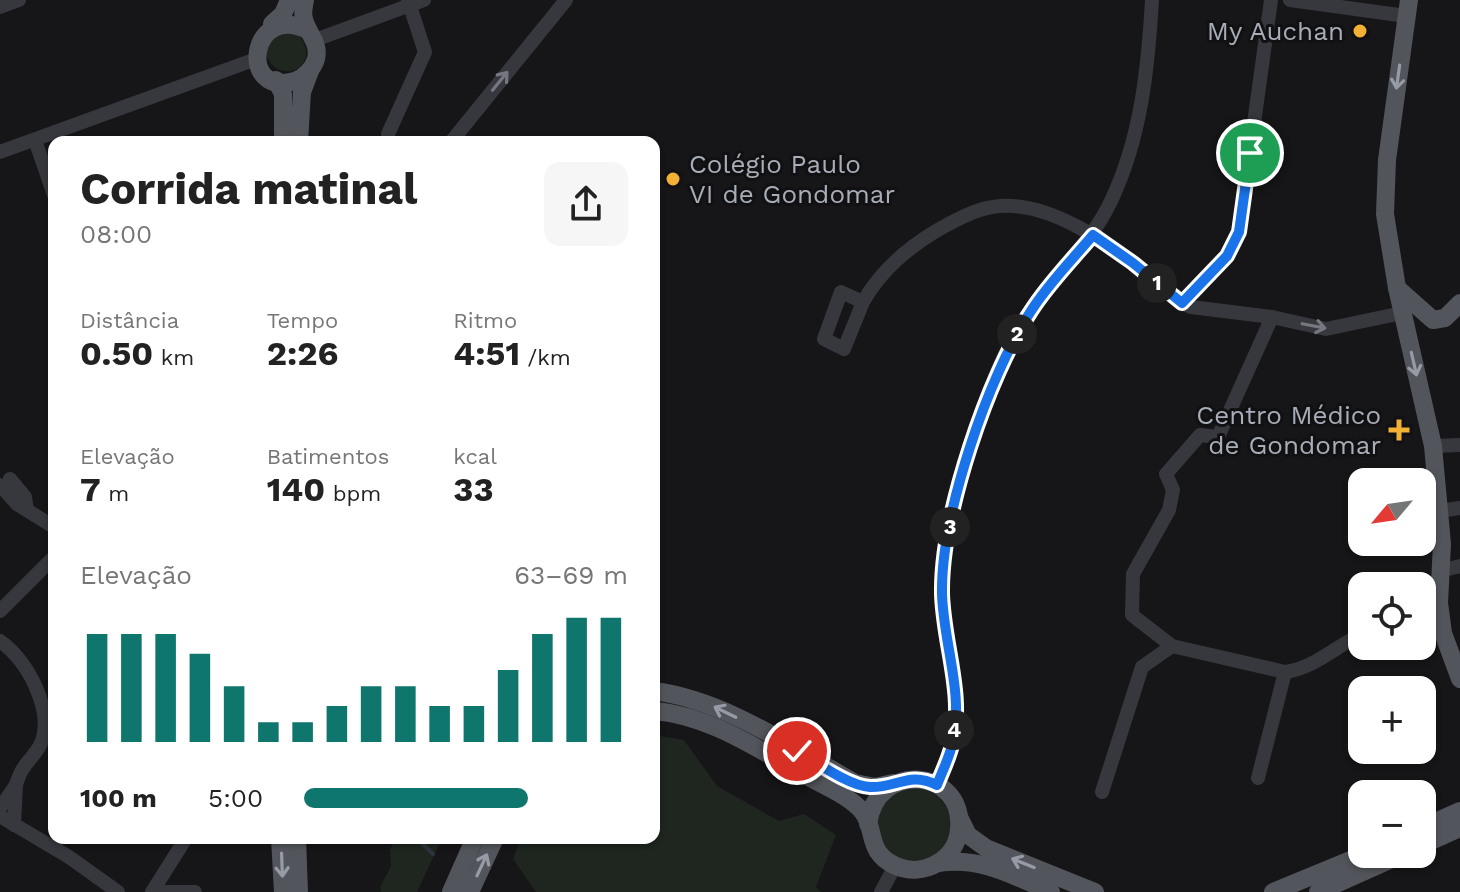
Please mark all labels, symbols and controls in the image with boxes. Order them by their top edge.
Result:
place label: My Auchan [1207,16,1344,46]
marker: My Auchan [1351,22,1369,40]
one-way arrow [1390,64,1405,89]
one-way arrow [491,72,509,92]
pin [1216,119,1284,187]
icon: arrive [1228,131,1272,175]
place label: Colégio Paulo VI de Gondomar [689,149,895,209]
button: share [544,162,628,246]
text: Corrida matinal [80,163,417,215]
marker: Colégio Paulo VI de Gondomar [664,170,682,188]
text: 08:00 [80,219,152,249]
pin: 1 [1137,263,1177,303]
text: 1 [1152,270,1162,295]
text: Distância [80,308,179,333]
text: Tempo [267,308,338,333]
text: Ritmo [453,308,517,333]
pin: 2 [997,314,1037,354]
one-way arrow [1301,319,1326,334]
text: 2 [1010,321,1024,346]
text: 0.50 [80,333,153,373]
text: 2:26 [267,333,338,373]
text: 4:51 [453,333,520,373]
text: km [153,345,194,370]
text: /km [520,345,571,370]
one-way arrow [1407,351,1422,377]
place label: Centro Médico de Gondomar [1196,400,1381,460]
marker: Centro Médico de Gondomar [1388,419,1410,441]
text: Elevação [80,444,175,469]
text: Batimentos [267,444,389,469]
text: kcal [453,444,497,469]
north arrow [1348,468,1436,556]
map controls [1348,468,1436,868]
text: 7 [80,469,101,509]
text: 140 [267,469,325,509]
text: 33 [453,469,494,509]
text: m [101,481,129,506]
text: bpm [325,481,381,506]
pin: 3 [930,507,970,547]
text: 3 [943,514,957,539]
text: Elevação [80,560,192,590]
text: 63–69 m [514,560,628,590]
button: locate [1348,572,1436,660]
button: + [1348,676,1436,764]
one-way arrow [713,704,737,719]
pin: 4 [934,710,974,750]
pin [763,717,831,785]
text: 4 [947,717,961,742]
icon: check [775,729,819,773]
button: − [1348,780,1436,868]
text: 100 m [80,783,157,813]
text: 5:00 [208,783,263,813]
one-way arrow [274,851,289,878]
one-way arrow [475,853,490,877]
one-way arrow [1011,855,1036,870]

